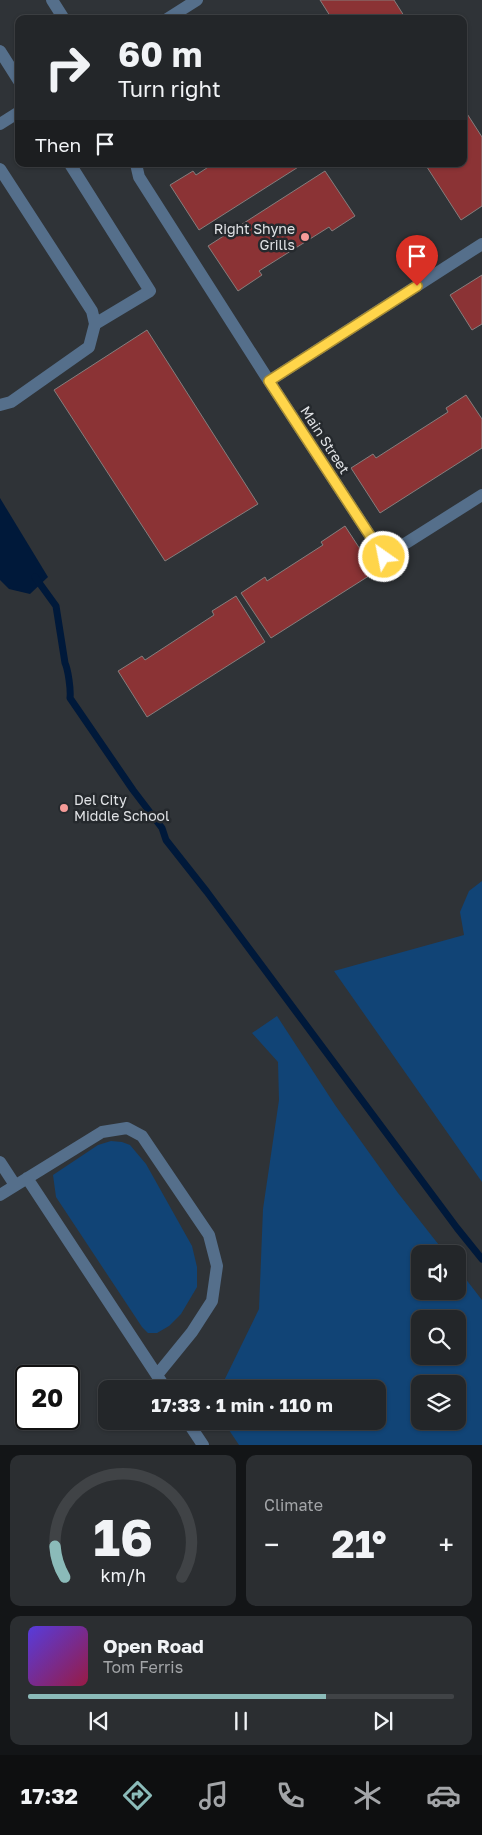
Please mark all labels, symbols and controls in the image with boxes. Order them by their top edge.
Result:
text: 60 m [118,33,202,75]
icon: right [35,35,100,100]
text: Turn right [118,75,221,102]
icon: arrive [91,130,119,158]
text: Then [35,133,81,156]
place label: Right Shyne Grills [214,220,295,253]
marker: Right Shyne Grills [299,231,311,243]
pin [396,235,438,286]
icon: arrive [403,242,431,270]
street label: Main Street [297,403,354,477]
position arrow [357,530,409,582]
place label: Del City Middle School [74,791,169,824]
marker: Del City Middle School [58,802,70,814]
map controls [411,1245,466,1430]
button: sound [411,1245,466,1300]
button: search [411,1310,466,1365]
speed limit sign: 20 [15,1365,80,1430]
button: layers [411,1375,466,1430]
text: 17:33 · 1 min · 110 m [151,1393,333,1416]
text: Climate [264,1495,323,1515]
text: 16 [93,1505,153,1567]
text: 21° [332,1521,387,1566]
text: − [264,1528,279,1561]
text: + [439,1528,454,1561]
text: km/h [100,1564,146,1586]
text: Open Road [103,1634,204,1657]
text: Tom Ferris [103,1657,183,1677]
icon: previous [85,1707,113,1735]
icon: pause [227,1707,255,1735]
icon: next [369,1707,397,1735]
icon: directions [120,1778,155,1813]
icon: music [196,1778,231,1813]
icon: phone [273,1778,308,1813]
icon: climate [350,1778,385,1813]
icon: car [426,1778,461,1813]
text: 17:32 [21,1782,78,1809]

